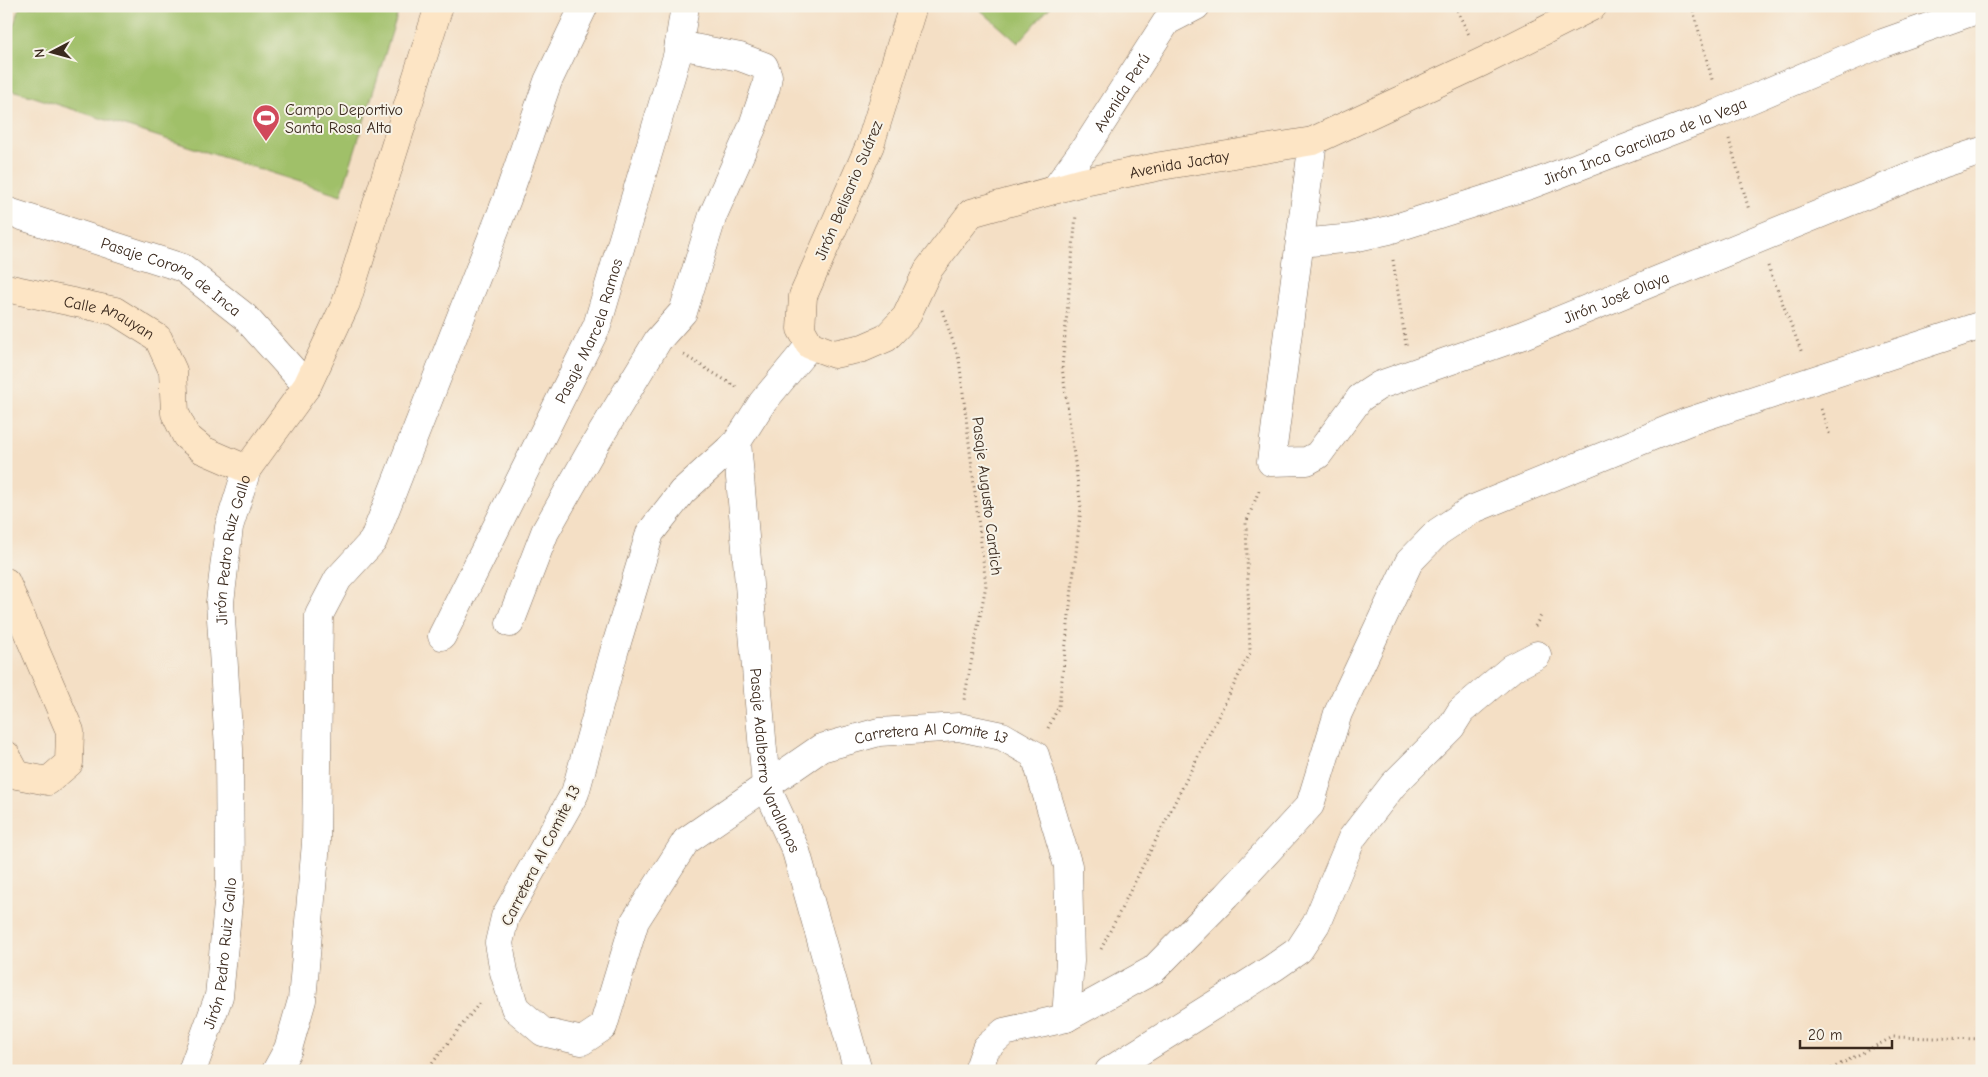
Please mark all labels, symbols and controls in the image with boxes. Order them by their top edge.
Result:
north arrow [28,28,78,78]
text: N [31,48,48,59]
street label: Avenida Perú [1091,50,1154,135]
street label: Jirón Inca Garcilazo de la Vega [1541,94,1749,189]
place label: Campo Deportivo Santa Rosa Alta [285,101,403,137]
sports icon: Campo Deportivo Santa Rosa Alta [251,103,281,142]
street label: Jirón Belisario Suárez [811,118,886,263]
street label: Avenida Jactay [1128,147,1232,182]
street label: Pasaje Corona de Inca [99,234,244,320]
street label: Pasaje Marcela Ramos [552,256,627,407]
street label: Jirón José Olaya [1561,268,1672,328]
street label: Calle Anauyan [62,292,158,343]
street label: Pasaje Augusto Cardich [968,416,1006,576]
street label: Jirón Pedro Ruiz Gallo [212,473,255,626]
street label: Pasaje Adalberro Varallanos [746,667,804,856]
street label: Carretera Al Comite 13 [852,719,1011,748]
street label: Carretera Al Comite 13 [498,782,584,929]
street label: Jirón Pedro Ruiz Gallo [200,878,240,1032]
scale bar [1800,1017,1893,1049]
text: 20 m [1808,1026,1842,1044]

